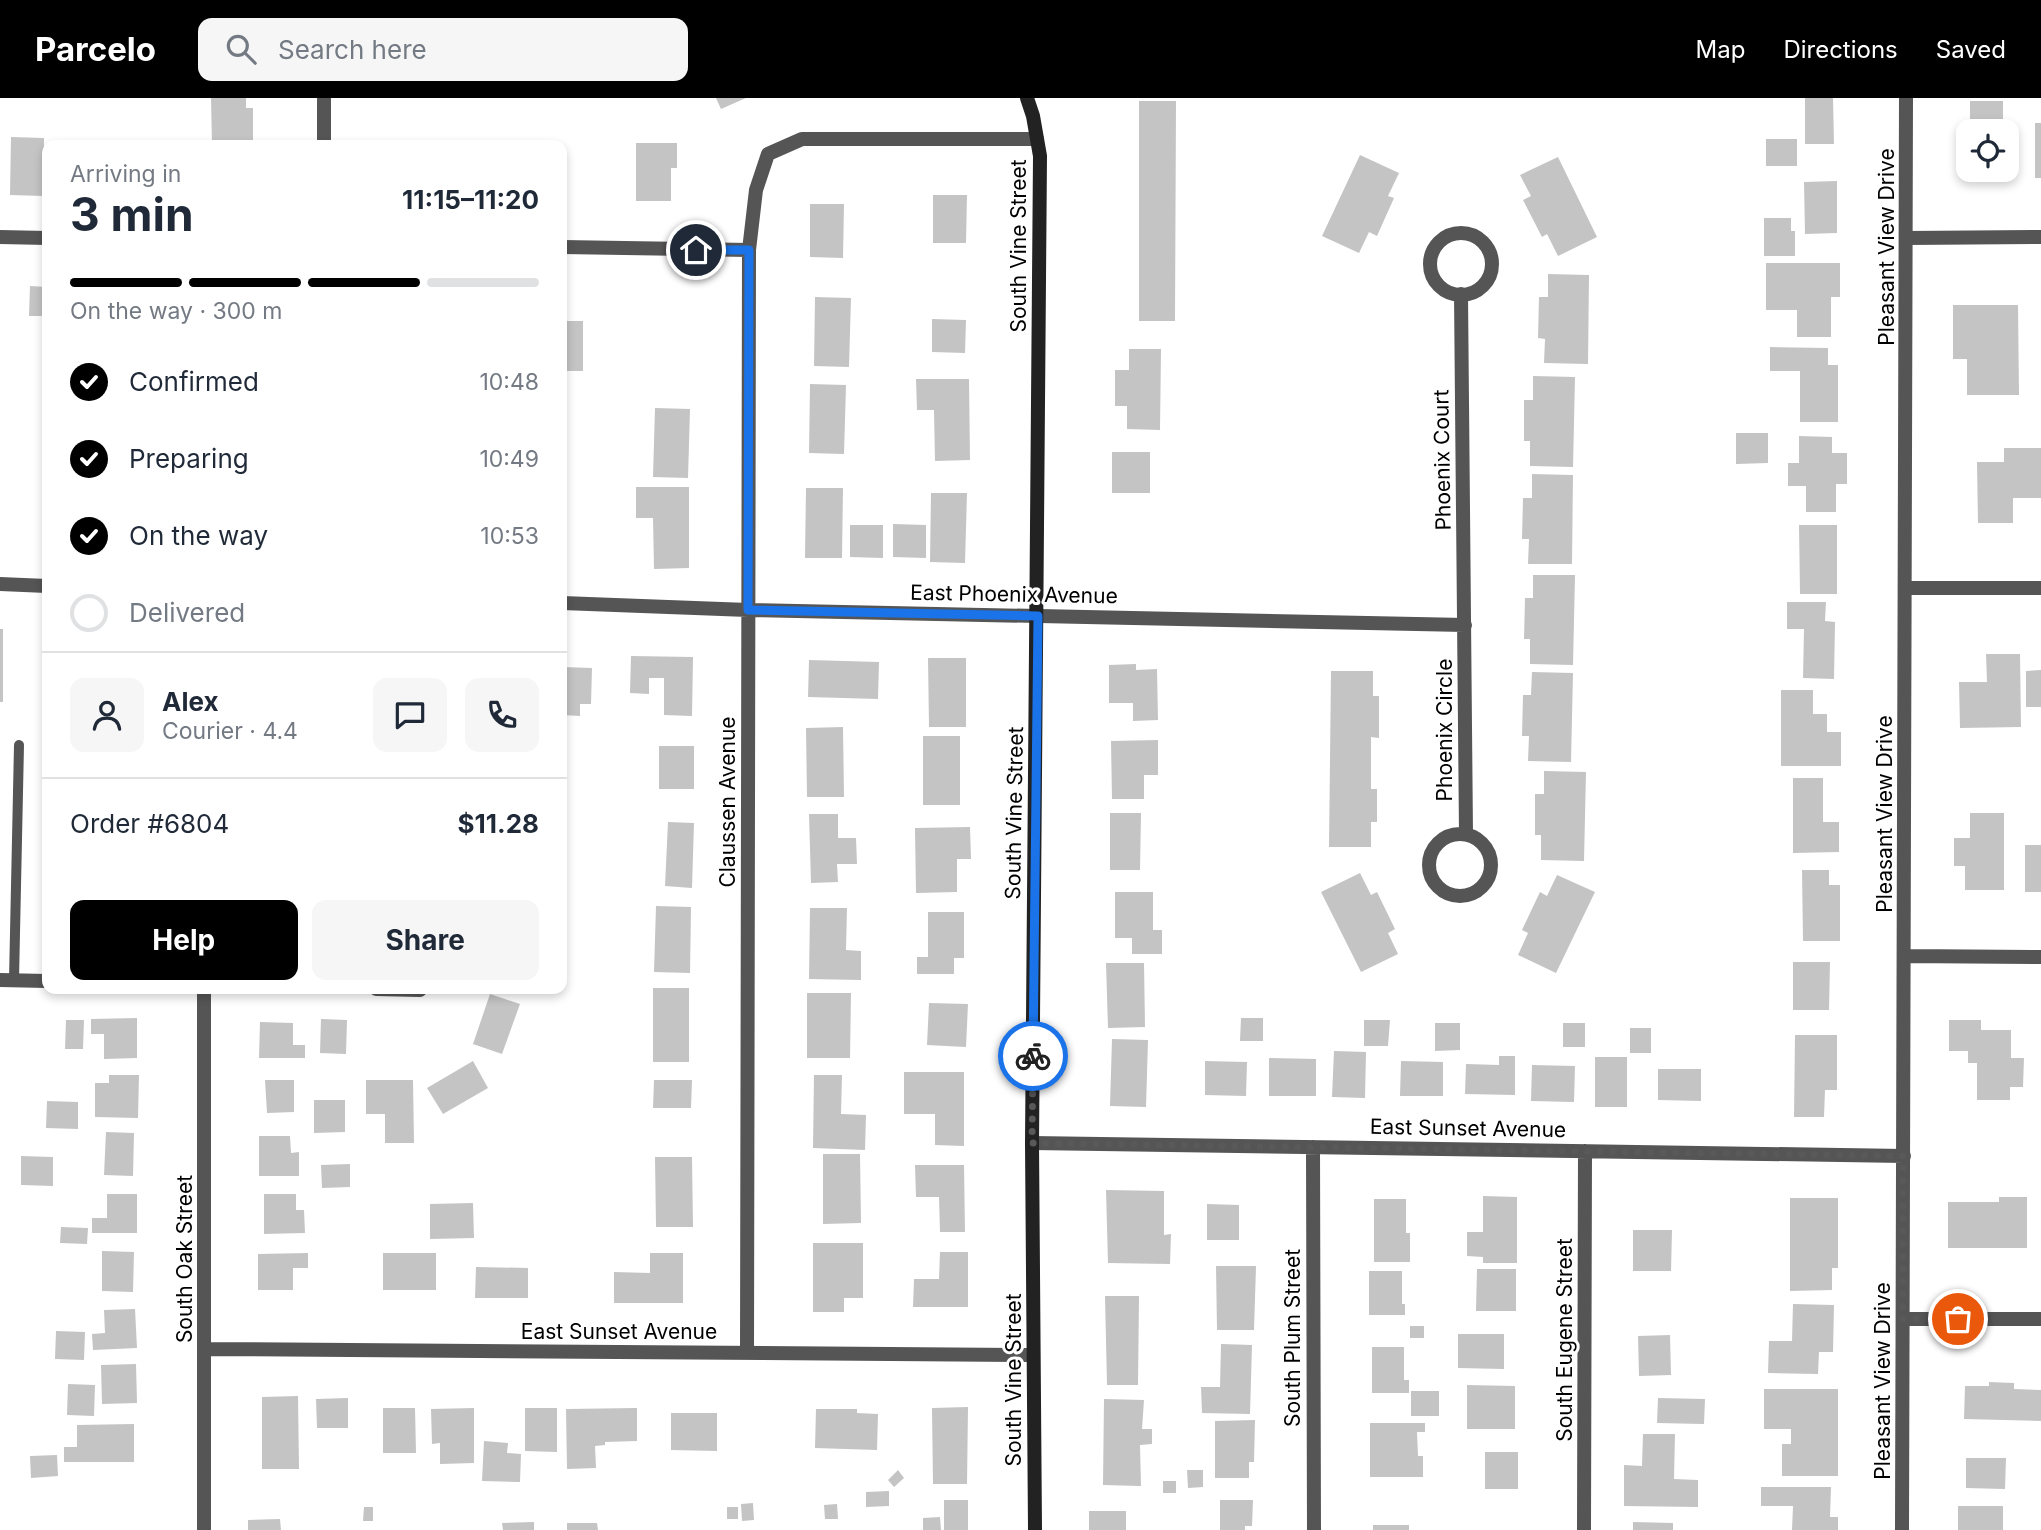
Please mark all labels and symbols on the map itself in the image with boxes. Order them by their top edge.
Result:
street label: Pleasant View Drive [1874,148,1899,346]
street label: South Vine Street [1006,159,1031,333]
pin [666,220,726,280]
street label: Phoenix Court [1428,389,1456,531]
street label: East Phoenix Avenue [910,580,1118,608]
street label: Phoenix Circle [1432,659,1457,801]
street label: Pleasant View Drive [1872,715,1897,913]
street label: Claussen Avenue [715,716,740,888]
street label: South Vine Street [1000,726,1028,900]
courier [998,1021,1068,1091]
street label: East Sunset Avenue [1370,1114,1566,1142]
street label: South Oak Street [172,1175,197,1343]
street label: South Eugene Street [1552,1238,1577,1442]
street label: South Plum Street [1280,1249,1305,1427]
street label: Pleasant View Drive [1870,1282,1895,1480]
pin [1928,1289,1988,1349]
street label: South Vine Street [1001,1293,1026,1467]
street label: East Sunset Avenue [521,1319,717,1344]

